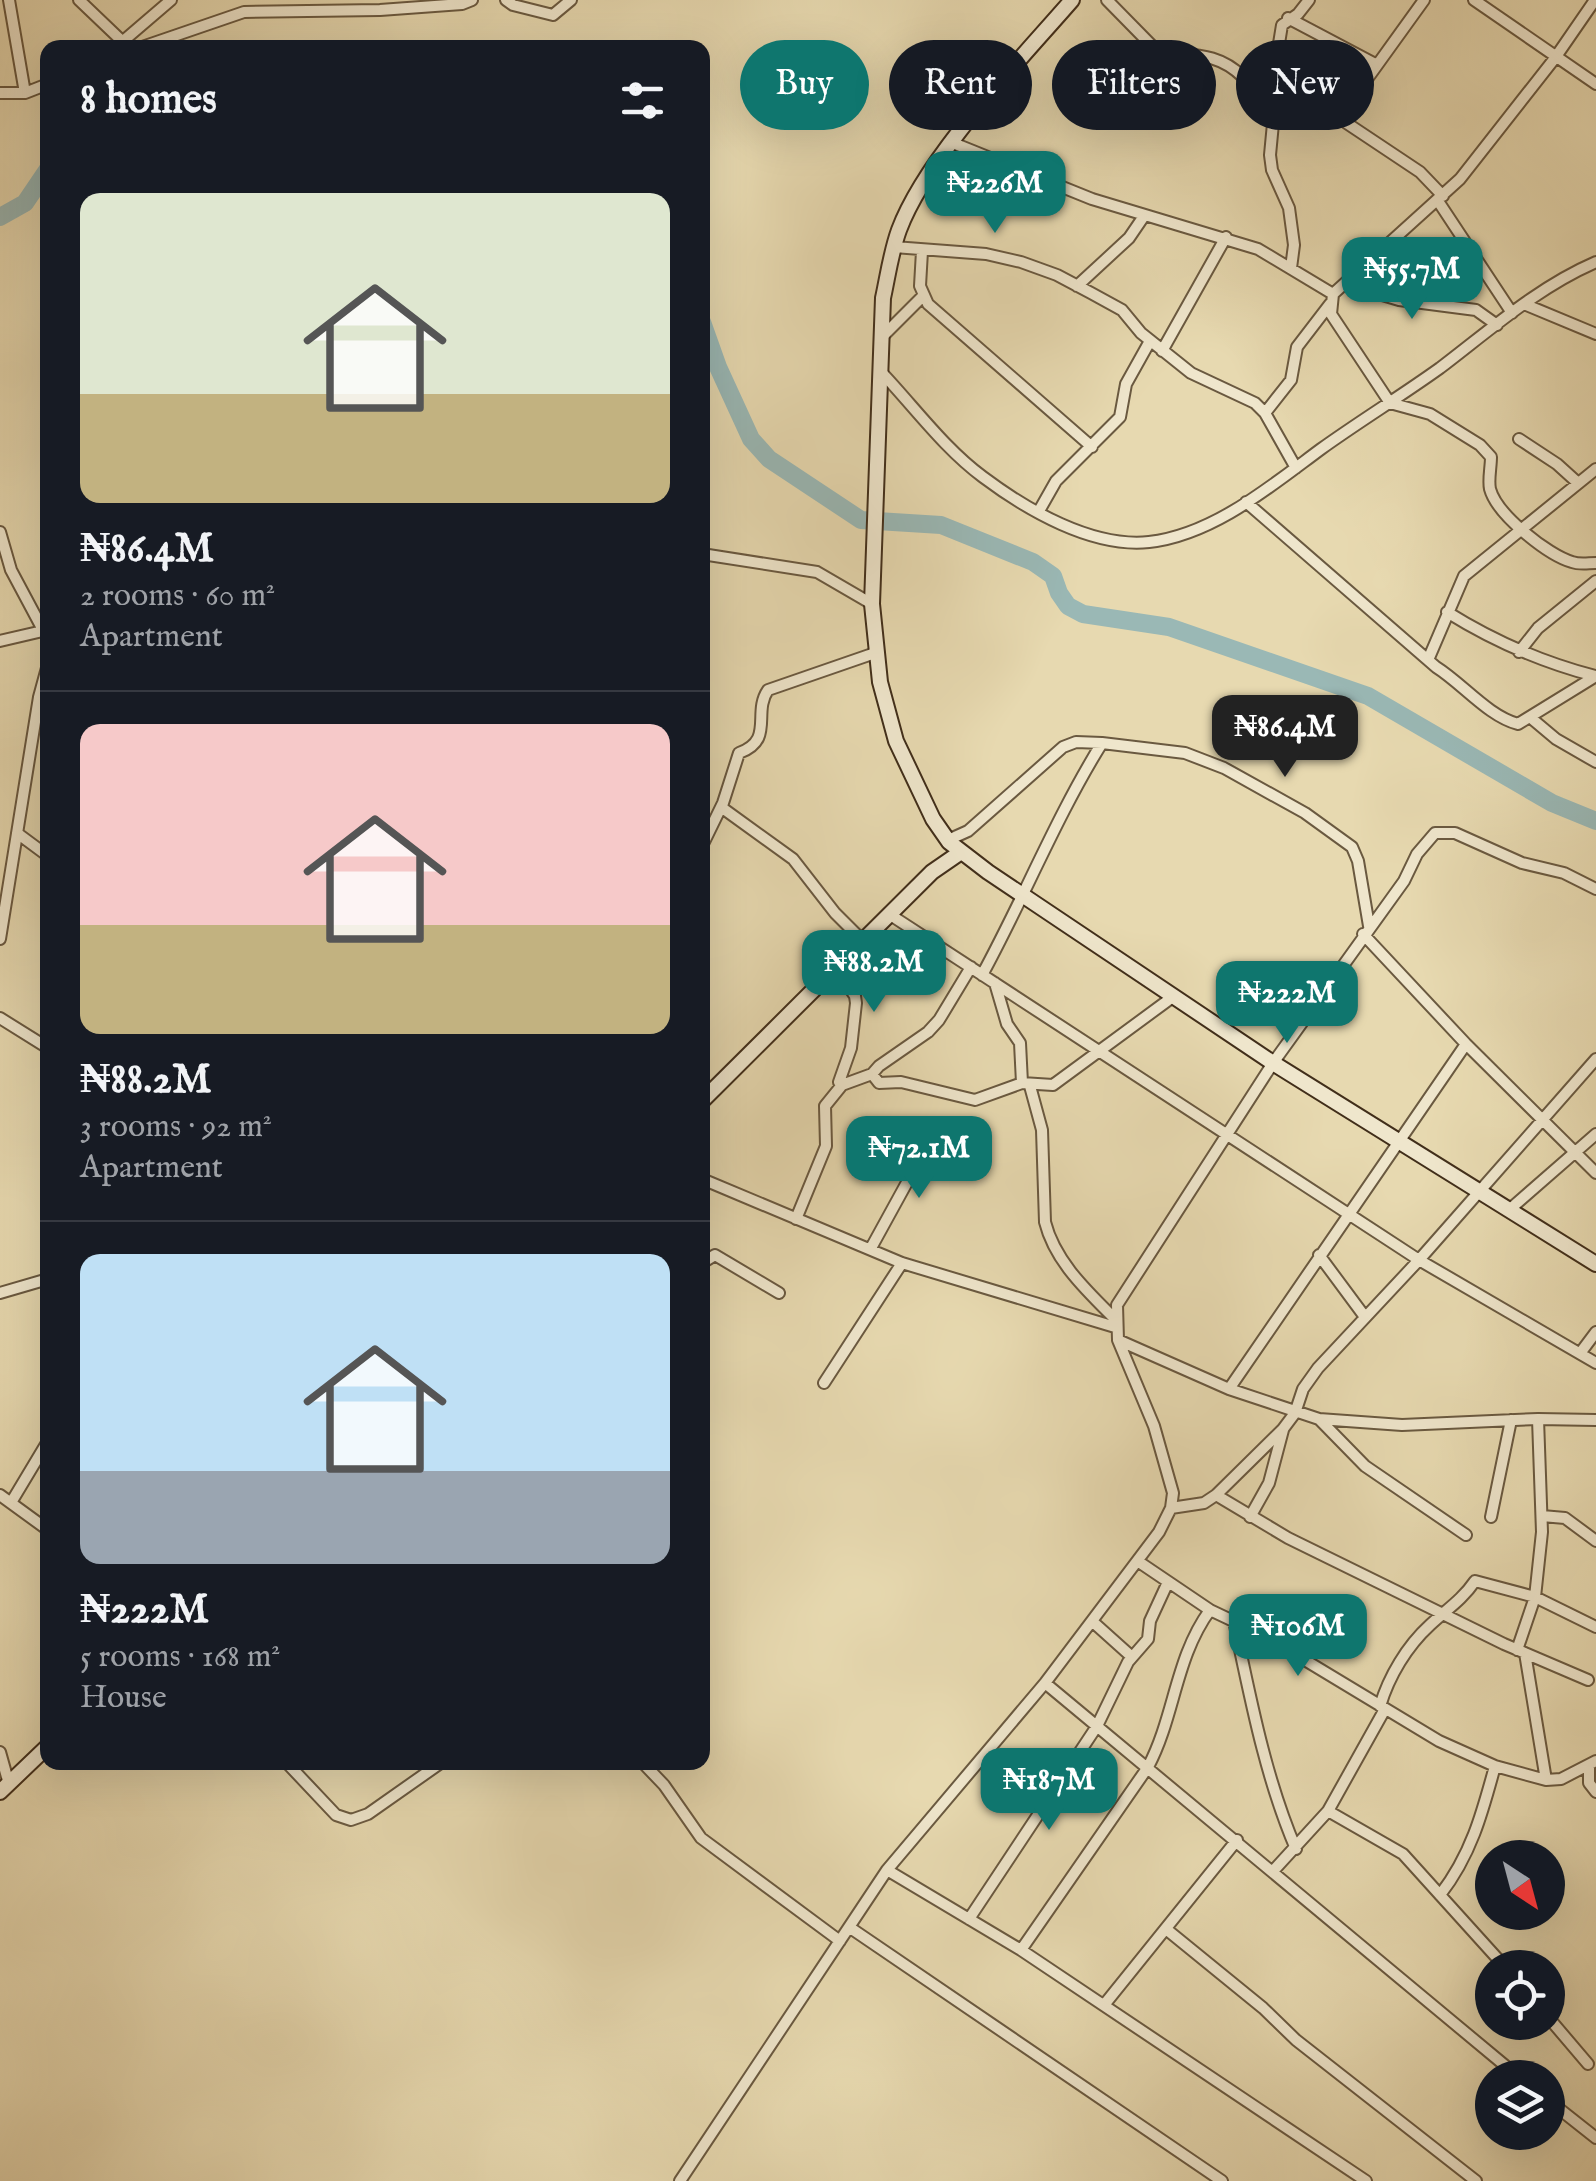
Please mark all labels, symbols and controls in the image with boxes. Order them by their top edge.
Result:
chip: Buy [740,40,869,130]
chip: Rent [889,40,1032,130]
chip: Filters [1052,40,1216,130]
chip: New [1236,40,1374,130]
icon: filters [615,73,670,128]
text: 8 homes [80,74,217,127]
pin: ₦226M [925,151,1065,236]
text: ₦226M [947,163,1043,204]
pin: ₦55.7M [1331,237,1493,322]
text: ₦55.7M [1364,249,1460,290]
icon: home [285,258,465,438]
text: ₦86.4M [80,523,214,576]
text: 2 rooms · 60 m² [80,576,275,617]
text: Apartment [80,617,223,658]
pin: ₦86.4M [1204,695,1366,780]
text: ₦86.4M [1234,707,1336,748]
icon: home [285,789,465,969]
pin: ₦88.2M [793,930,955,1015]
text: ₦88.2M [824,942,924,983]
pin: ₦222M [1217,961,1357,1046]
text: ₦222M [1238,973,1336,1014]
text: ₦88.2M [80,1054,211,1107]
text: 3 rooms · 92 m² [80,1107,272,1148]
pin: ₦72.1M [838,1116,1000,1201]
text: ₦72.1M [868,1128,970,1169]
text: Apartment [80,1148,223,1189]
icon: home [285,1319,465,1499]
text: ₦222M [80,1584,209,1637]
pin: ₦106M [1228,1594,1368,1679]
text: ₦106M [1251,1606,1345,1647]
text: 5 rooms · 168 m² [80,1637,280,1678]
text: House [80,1678,167,1719]
pin: ₦187M [979,1748,1119,1833]
text: ₦187M [1003,1760,1095,1801]
north arrow [1475,1840,1565,1930]
map controls [1475,1840,1565,2150]
button: locate [1475,1950,1565,2040]
button: layers [1475,2060,1565,2150]

